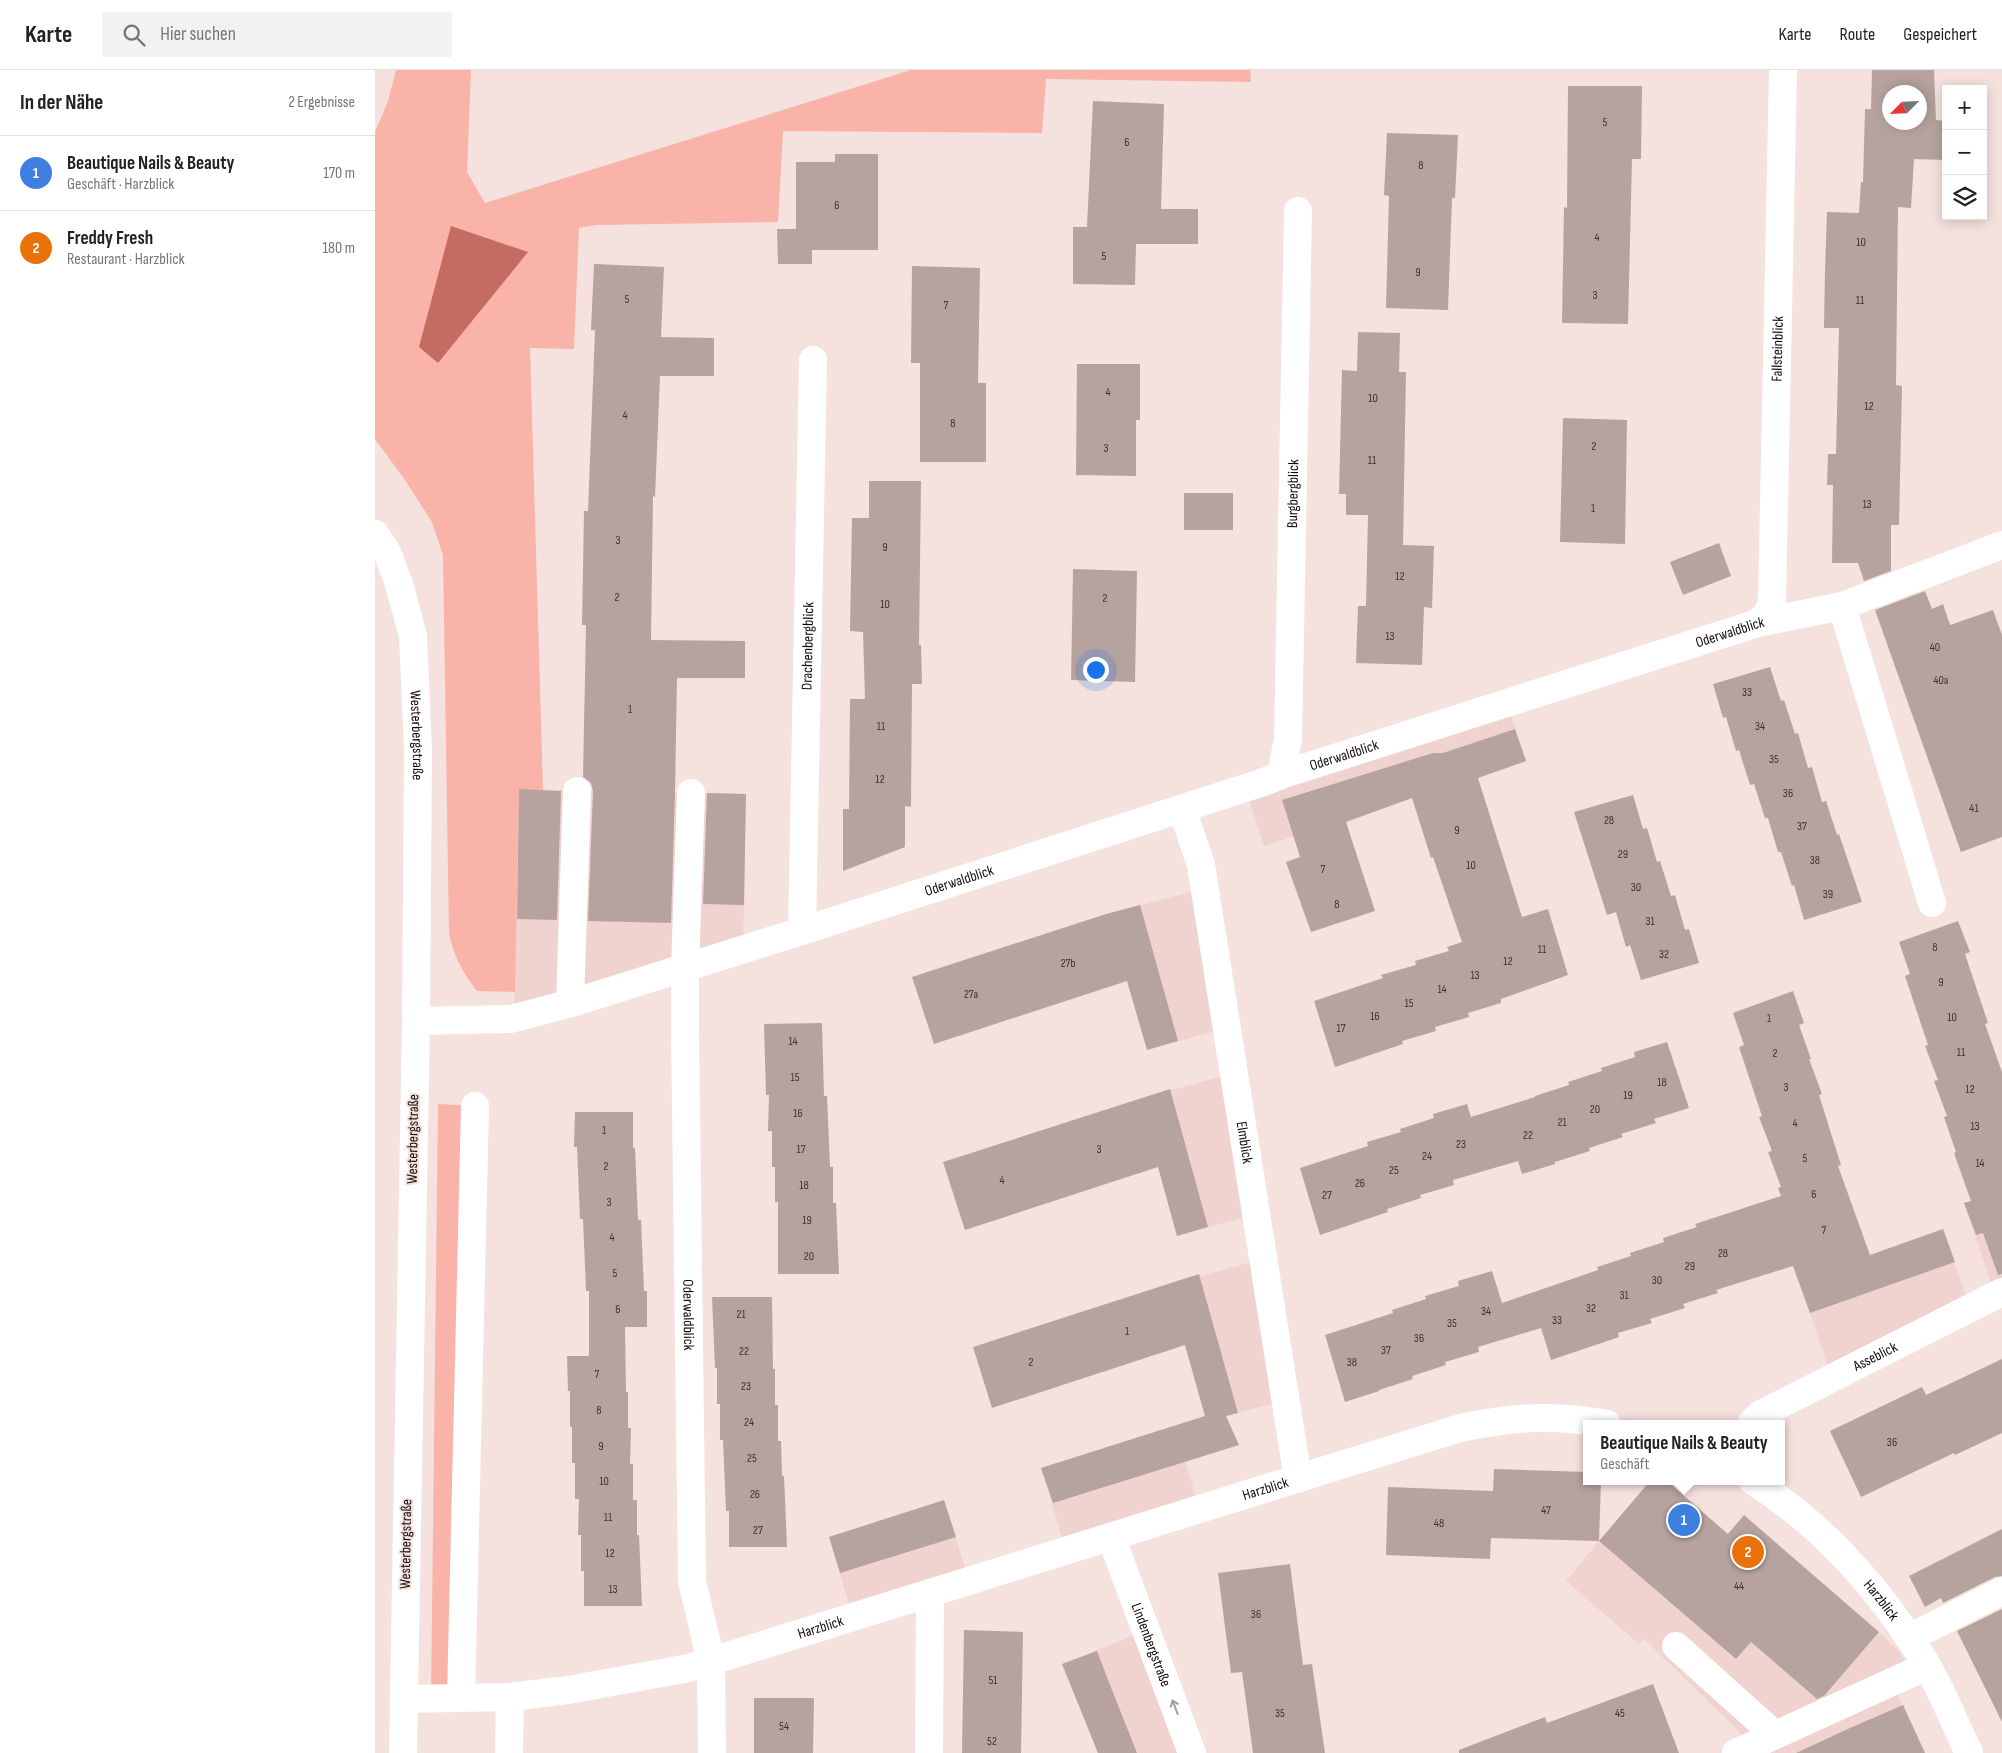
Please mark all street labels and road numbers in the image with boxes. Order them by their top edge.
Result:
street label: Fallsteinblick [1767,315,1787,382]
street label: Burgbergblick [1282,459,1303,528]
street label: Drachenbergblick [797,602,818,690]
street label: Oderwaldblick [1693,612,1766,652]
street label: Westerbergstraße [406,690,428,780]
street label: Oderwaldblick [1307,735,1381,775]
street label: Oderwaldblick [922,860,996,900]
street label: Westerbergstraße [403,1094,423,1184]
street label: Elmblick [1232,1120,1258,1165]
street label: Oderwaldblick [679,1279,699,1351]
street label: Asseblick [1849,1337,1901,1376]
street label: Harzblick [1240,1472,1291,1505]
street label: Westerbergstraße [396,1499,416,1589]
street label: Harzblick [1860,1576,1904,1624]
street label: Lindenbergstraße [1127,1600,1176,1689]
street label: Harzblick [795,1611,846,1643]

